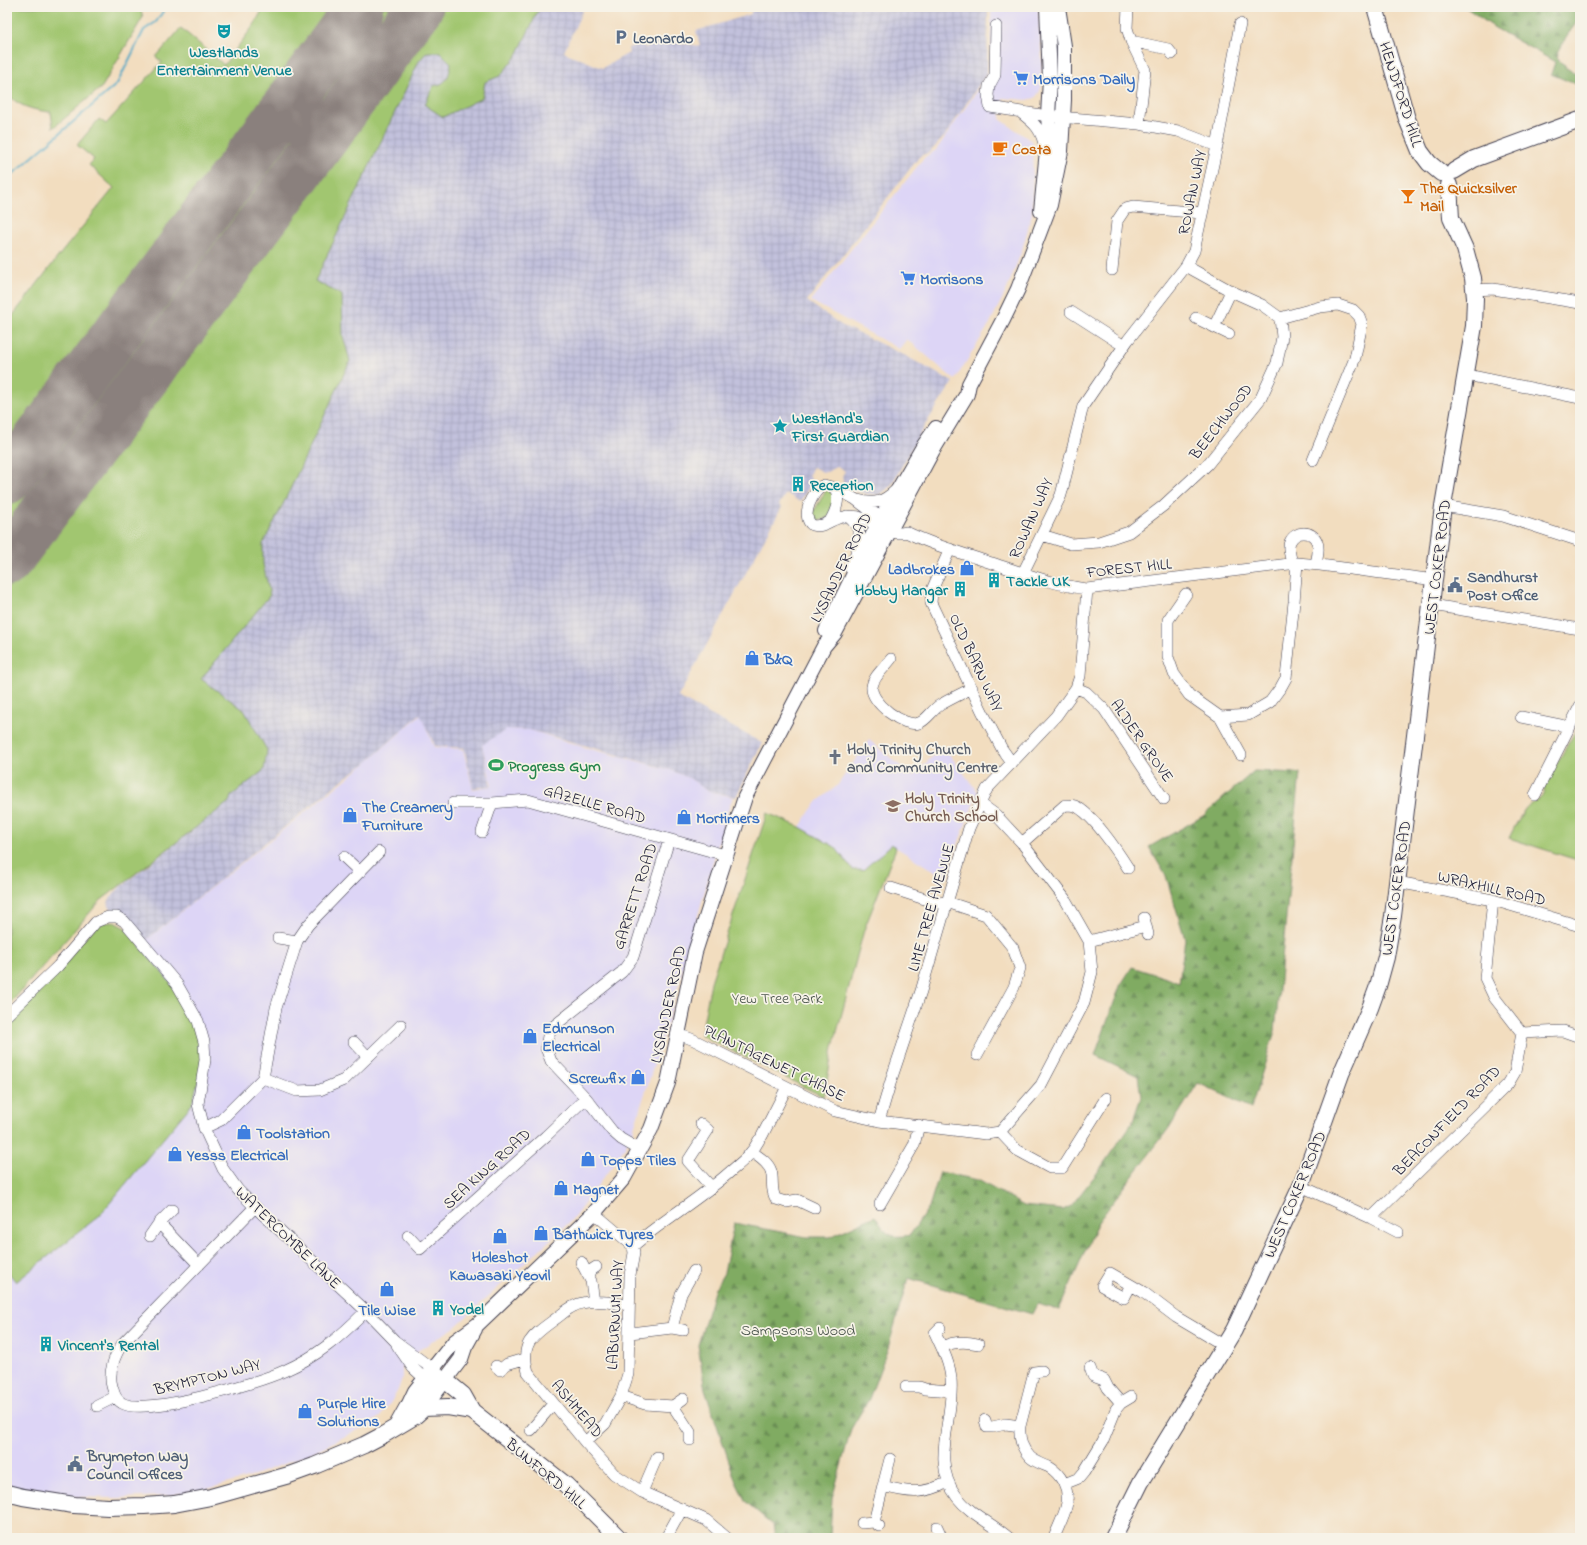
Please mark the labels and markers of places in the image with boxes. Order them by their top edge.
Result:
theatre icon: Westlands Entertainment Venue [215,22,233,40]
place label: Leonardo [633,27,693,51]
parking icon: Leonardo [612,28,630,46]
place label: Westlands Entertainment Venue [156,41,293,83]
place label: Morrisons Daily [1033,68,1135,93]
supermarket icon: Morrisons Daily [1012,69,1030,87]
place label: Costa [1012,138,1052,162]
cafe icon: Costa [991,139,1009,157]
place label: The Quicksilver Mail [1420,177,1518,219]
bar icon: The Quicksilver Mail [1399,187,1417,205]
place label: Morrisons [920,268,983,292]
supermarket icon: Morrisons [899,269,917,287]
place label: Westland's First Guardian [791,407,889,449]
place icon: Westland's First Guardian [771,417,789,435]
place label: Reception [809,474,874,498]
building icon: Reception [789,475,807,493]
place label: Ladbrokes [888,558,955,582]
shop icon: Ladbrokes [958,559,976,577]
place label: Sandhurst Post Office [1467,566,1539,608]
place label: Tackle UK [1006,570,1071,594]
building icon: Tackle UK [985,571,1003,589]
public building icon: Sandhurst Post Office [1446,576,1464,594]
place label: Hobby Hangar [855,579,949,604]
building icon: Hobby Hangar [951,580,969,598]
place label: B&Q [763,648,793,672]
shop icon: B&Q [743,649,761,667]
place label: Holy Trinity Church and Community Centre [847,738,999,781]
church icon: Holy Trinity Church and Community Centre [826,748,844,766]
place label: Progress Gym [508,755,601,780]
sports icon: Progress Gym [487,756,505,774]
place label: Holy Trinity Church School [905,787,998,829]
place label: The Creamery Furniture [361,796,453,838]
school or university icon: Holy Trinity Church School [884,797,902,815]
shop icon: The Creamery Furniture [341,806,359,824]
place label: Mortimers [696,807,760,831]
shop icon: Mortimers [675,808,693,826]
place label: Edmunson Electrical [542,1017,615,1059]
shop icon: Edmunson Electrical [521,1027,539,1045]
place label: Screwfix [569,1067,626,1091]
shop icon: Screwfix [629,1068,647,1086]
place label: Toolstation [256,1122,330,1146]
shop icon: Toolstation [235,1123,253,1141]
place label: Yesss Electrical [186,1144,289,1168]
shop icon: Yesss Electrical [166,1145,184,1163]
place label: Topps Tiles [600,1149,676,1173]
shop icon: Topps Tiles [579,1150,597,1168]
place label: Magnet [573,1178,620,1203]
shop icon: Magnet [552,1179,570,1197]
place label: Bathwick Tyres [552,1223,654,1248]
shop icon: Bathwick Tyres [532,1224,550,1242]
shop icon: Holeshot Kawasaki Yeovil [491,1227,509,1245]
place label: Holeshot Kawasaki Yeovil [450,1246,551,1288]
shop icon: Tile Wise [378,1280,396,1298]
place label: Yodel [449,1298,484,1322]
place label: Tile Wise [358,1299,416,1323]
building icon: Yodel [429,1299,447,1317]
place label: Vincent's Rental [57,1334,159,1358]
building icon: Vincent's Rental [37,1335,55,1353]
place label: Purple Hire Solutions [317,1392,387,1434]
shop icon: Purple Hire Solutions [296,1402,314,1420]
place label: Brympton Way Council Offices [86,1445,188,1487]
public building icon: Brympton Way Council Offices [66,1455,84,1473]

